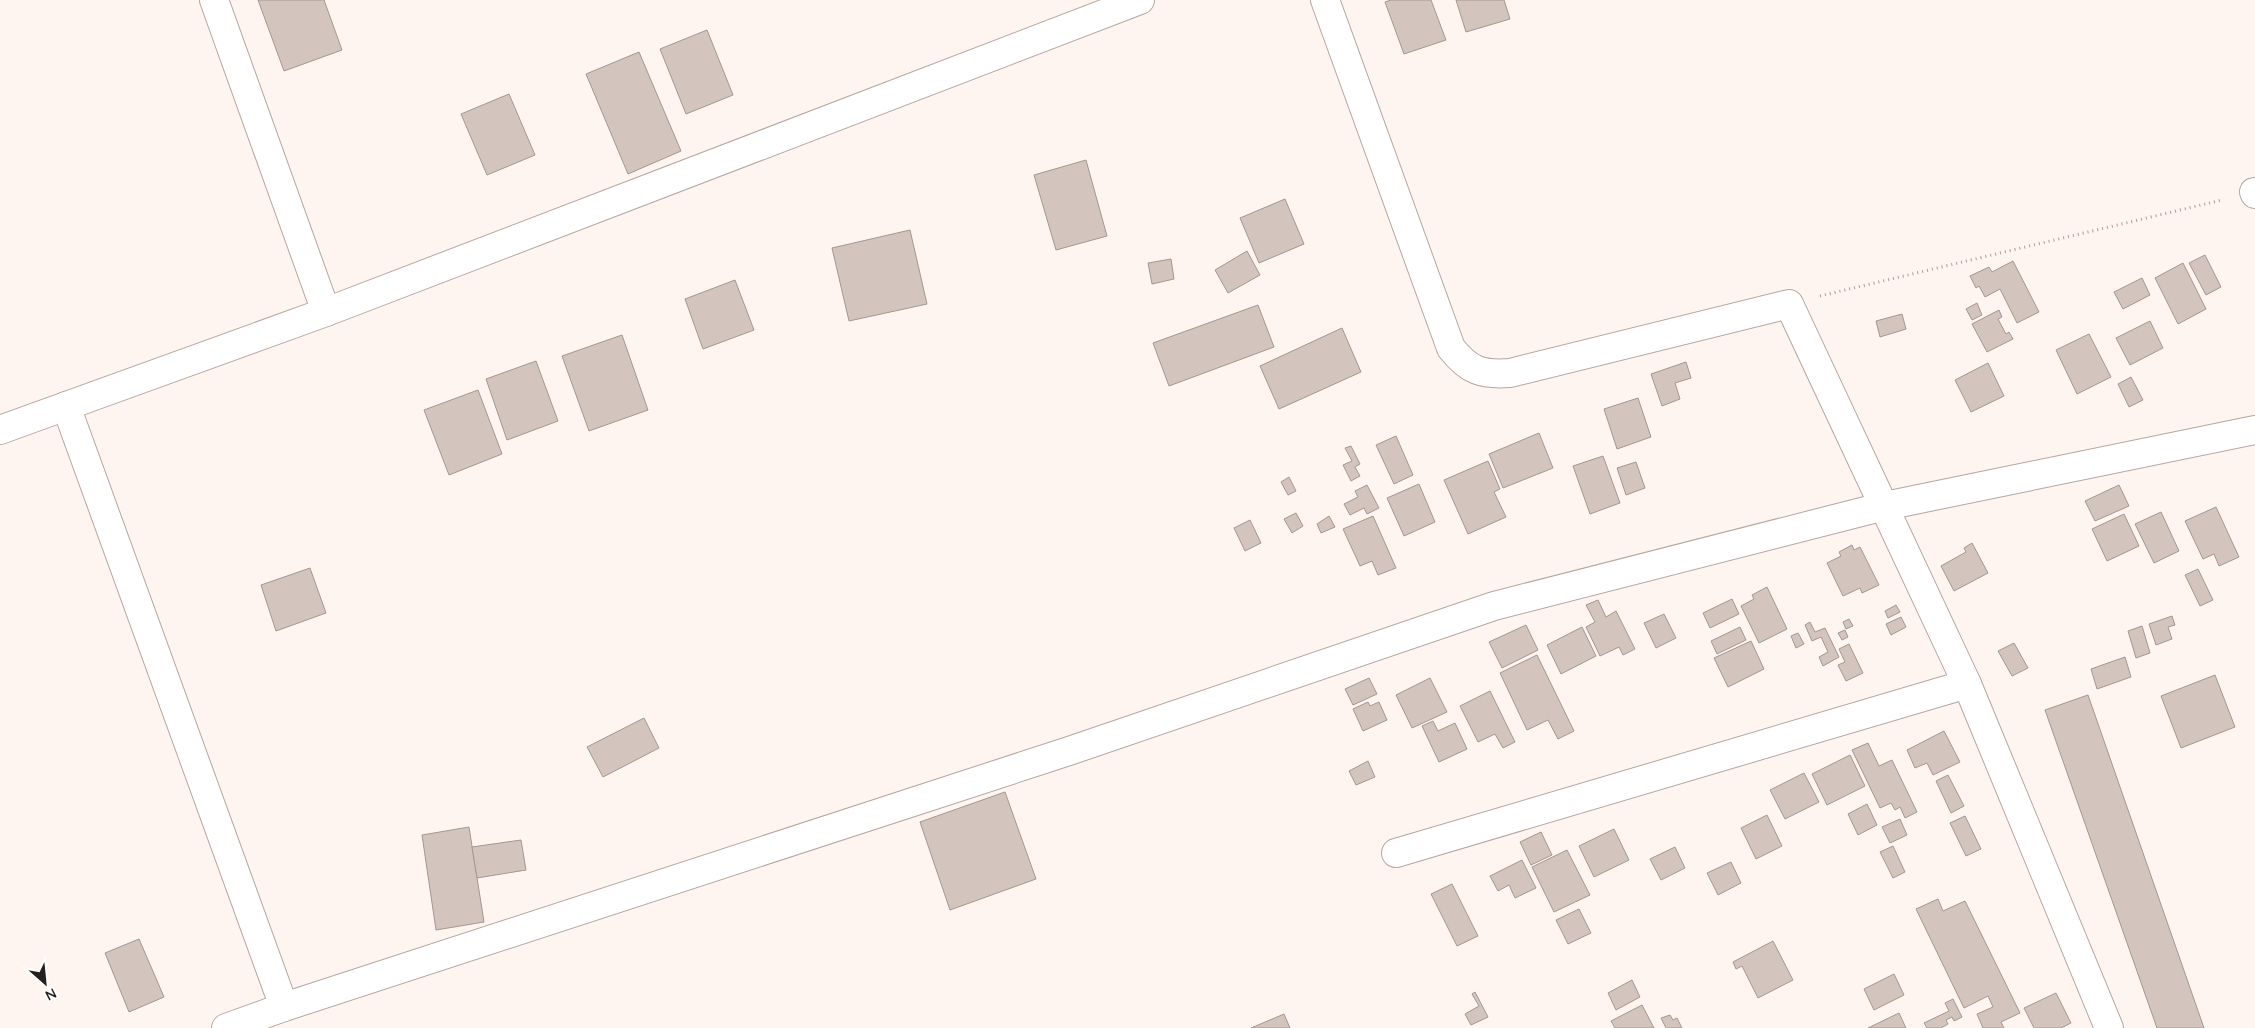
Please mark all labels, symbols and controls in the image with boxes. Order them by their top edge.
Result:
north arrow [20,958,70,1008]
text: N [42,984,60,1005]

